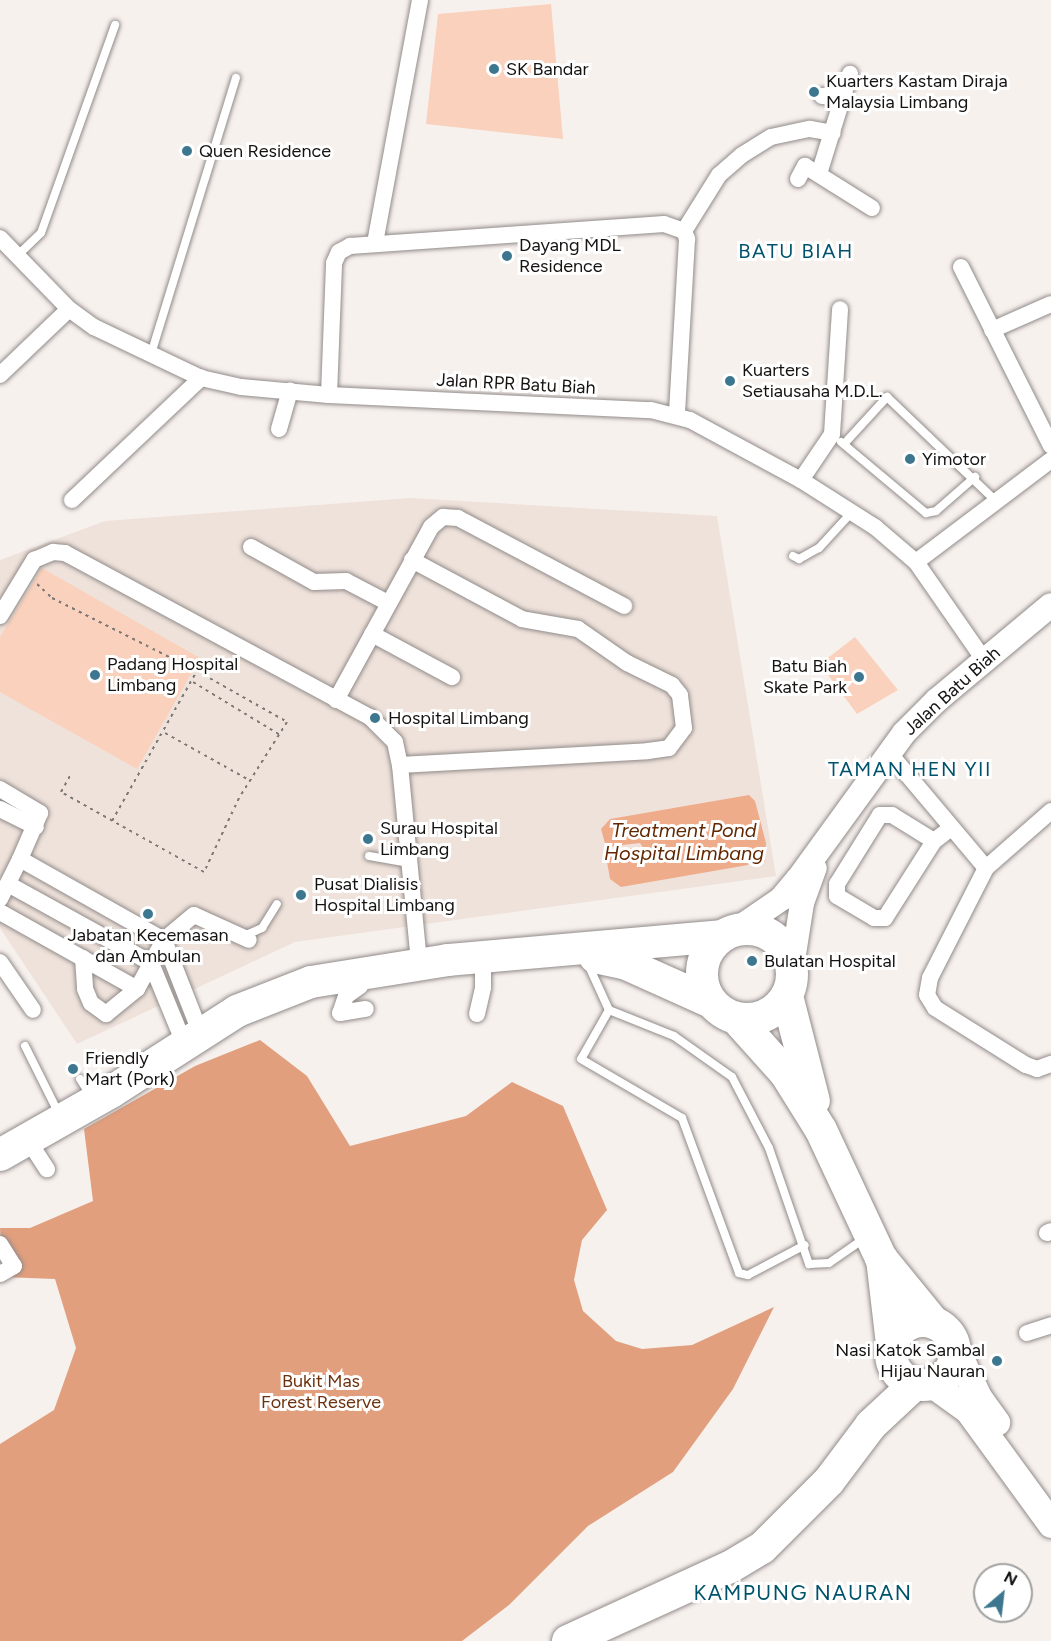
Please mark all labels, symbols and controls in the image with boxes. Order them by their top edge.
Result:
place label: SK Bandar [506,58,589,80]
marker: SK Bandar [487,62,501,76]
place label: Kuarters Kastam Diraja Malaysia Limbang [826,71,1008,113]
marker: Kuarters Kastam Diraja Malaysia Limbang [807,85,821,99]
place label: Quen Residence [199,140,331,162]
marker: Quen Residence [180,144,194,158]
place label: Dayang MDL Residence [519,235,621,278]
district label: BATU BIAH [738,239,854,263]
marker: Dayang MDL Residence [500,249,514,263]
place label: Kuarters Setiausaha M.D.L. [742,360,883,403]
street label: Jalan RPR Batu Biah [436,369,596,399]
marker: Kuarters Setiausaha M.D.L. [723,374,737,388]
place label: Yimotor [922,448,986,470]
marker: Yimotor [903,452,917,466]
street label: Jalan Batu Biah [899,642,1005,740]
place label: Padang Hospital Limbang [107,654,238,696]
place label: Batu Biah Skate Park [763,656,847,698]
marker: Padang Hospital Limbang [88,668,102,682]
marker: Batu Biah Skate Park [852,670,866,684]
place label: Hospital Limbang [388,707,529,729]
marker: Hospital Limbang [366,709,384,727]
district label: TAMAN HEN YII [828,757,992,781]
place label: Surau Hospital Limbang [380,818,498,860]
water label: Treatment Pond Hospital Limbang [604,818,764,865]
marker: Surau Hospital Limbang [361,832,375,846]
place label: Pusat Dialisis Hospital Limbang [314,874,455,916]
marker: Pusat Dialisis Hospital Limbang [292,886,310,904]
marker: Jabatan Kecemasan dan Ambulan [139,905,157,923]
place label: Jabatan Kecemasan dan Ambulan [68,925,228,968]
place label: Bulatan Hospital [764,950,896,972]
marker: Bulatan Hospital [745,954,759,968]
place label: Friendly Mart (Pork) [85,1048,175,1090]
marker: Friendly Mart (Pork) [66,1062,80,1076]
place label: Nasi Katok Sambal Hijau Nauran [835,1340,985,1382]
marker: Nasi Katok Sambal Hijau Nauran [990,1354,1004,1368]
park label: Bukit Mas Forest Reserve [261,1371,381,1414]
north arrow [973,1563,1033,1623]
text: N [1001,1567,1021,1590]
district label: KAMPUNG NAURAN [693,1580,913,1606]

